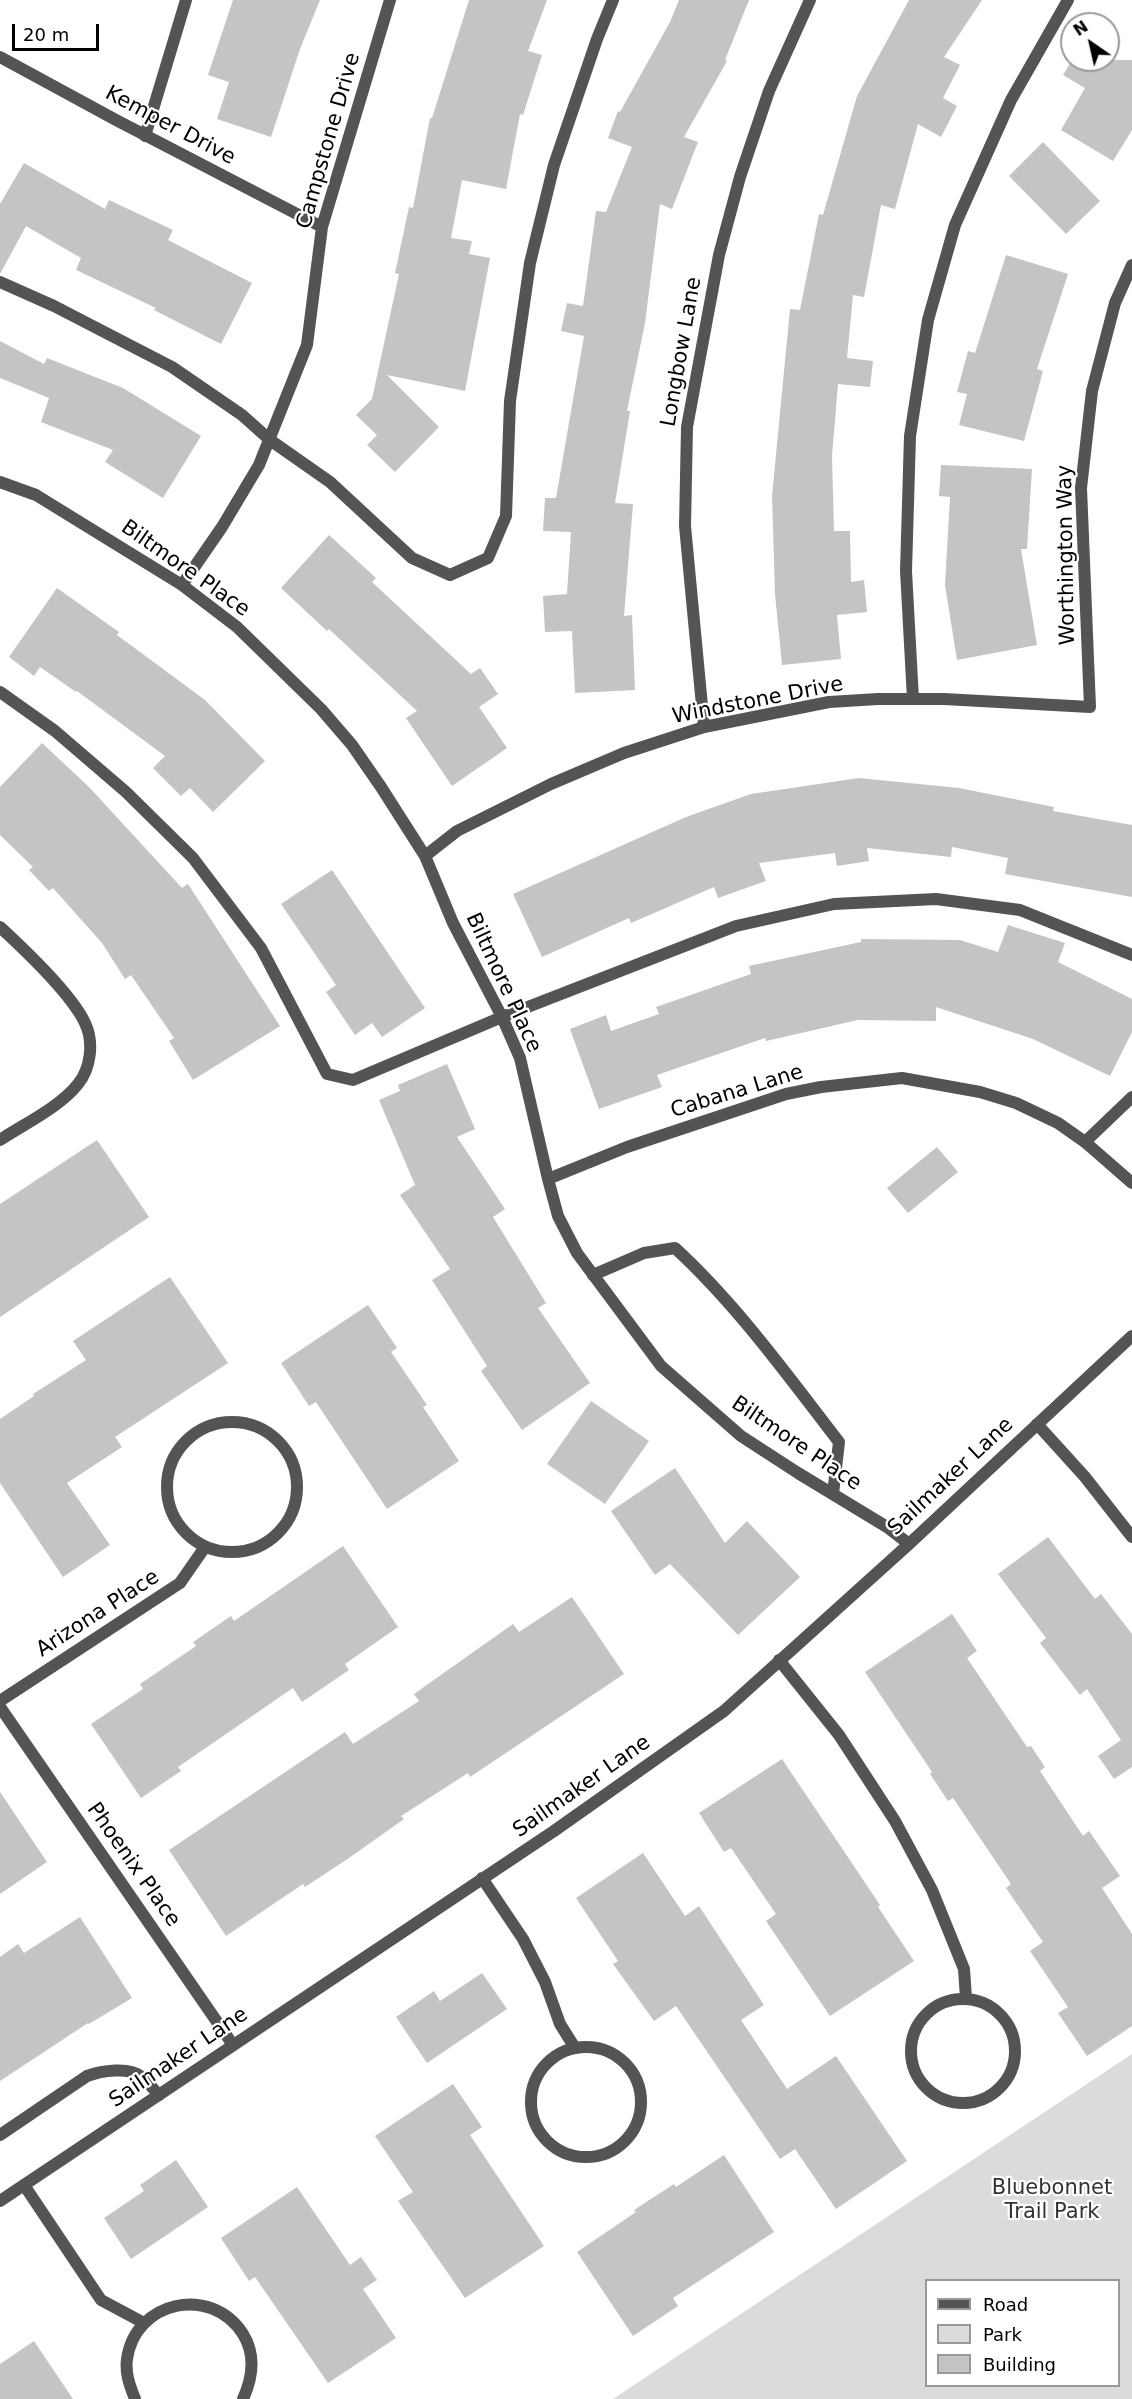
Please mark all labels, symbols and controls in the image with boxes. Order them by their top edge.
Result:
scale bar [15,12,102,50]
north arrow [1060,12,1120,72]
text: N [1070,17,1092,40]
text: 20 m [23,24,69,45]
street label: Campstone Drive [292,50,366,232]
street label: Kemper Drive [101,81,239,171]
street label: Longbow Lane [656,275,708,429]
street label: Worthington Way [1053,464,1081,646]
street label: Biltmore Place [116,515,254,623]
street label: Windstone Drive [670,672,846,730]
street label: Biltmore Place [460,909,546,1057]
street label: Cabana Lane [668,1060,806,1124]
street label: Biltmore Place [726,1391,866,1497]
street label: Sailmaker Lane [883,1413,1019,1541]
street label: Arizona Place [32,1565,164,1663]
street label: Sailmaker Lane [509,1730,655,1844]
street label: Phoenix Place [81,1798,185,1932]
street label: Sailmaker Lane [105,2002,253,2114]
park label: Bluebonnet Trail Park [992,2176,1112,2226]
legend [925,2279,1120,2387]
text: Road [983,2294,1028,2315]
text: Park [983,2324,1022,2345]
text: Building [983,2354,1056,2375]

